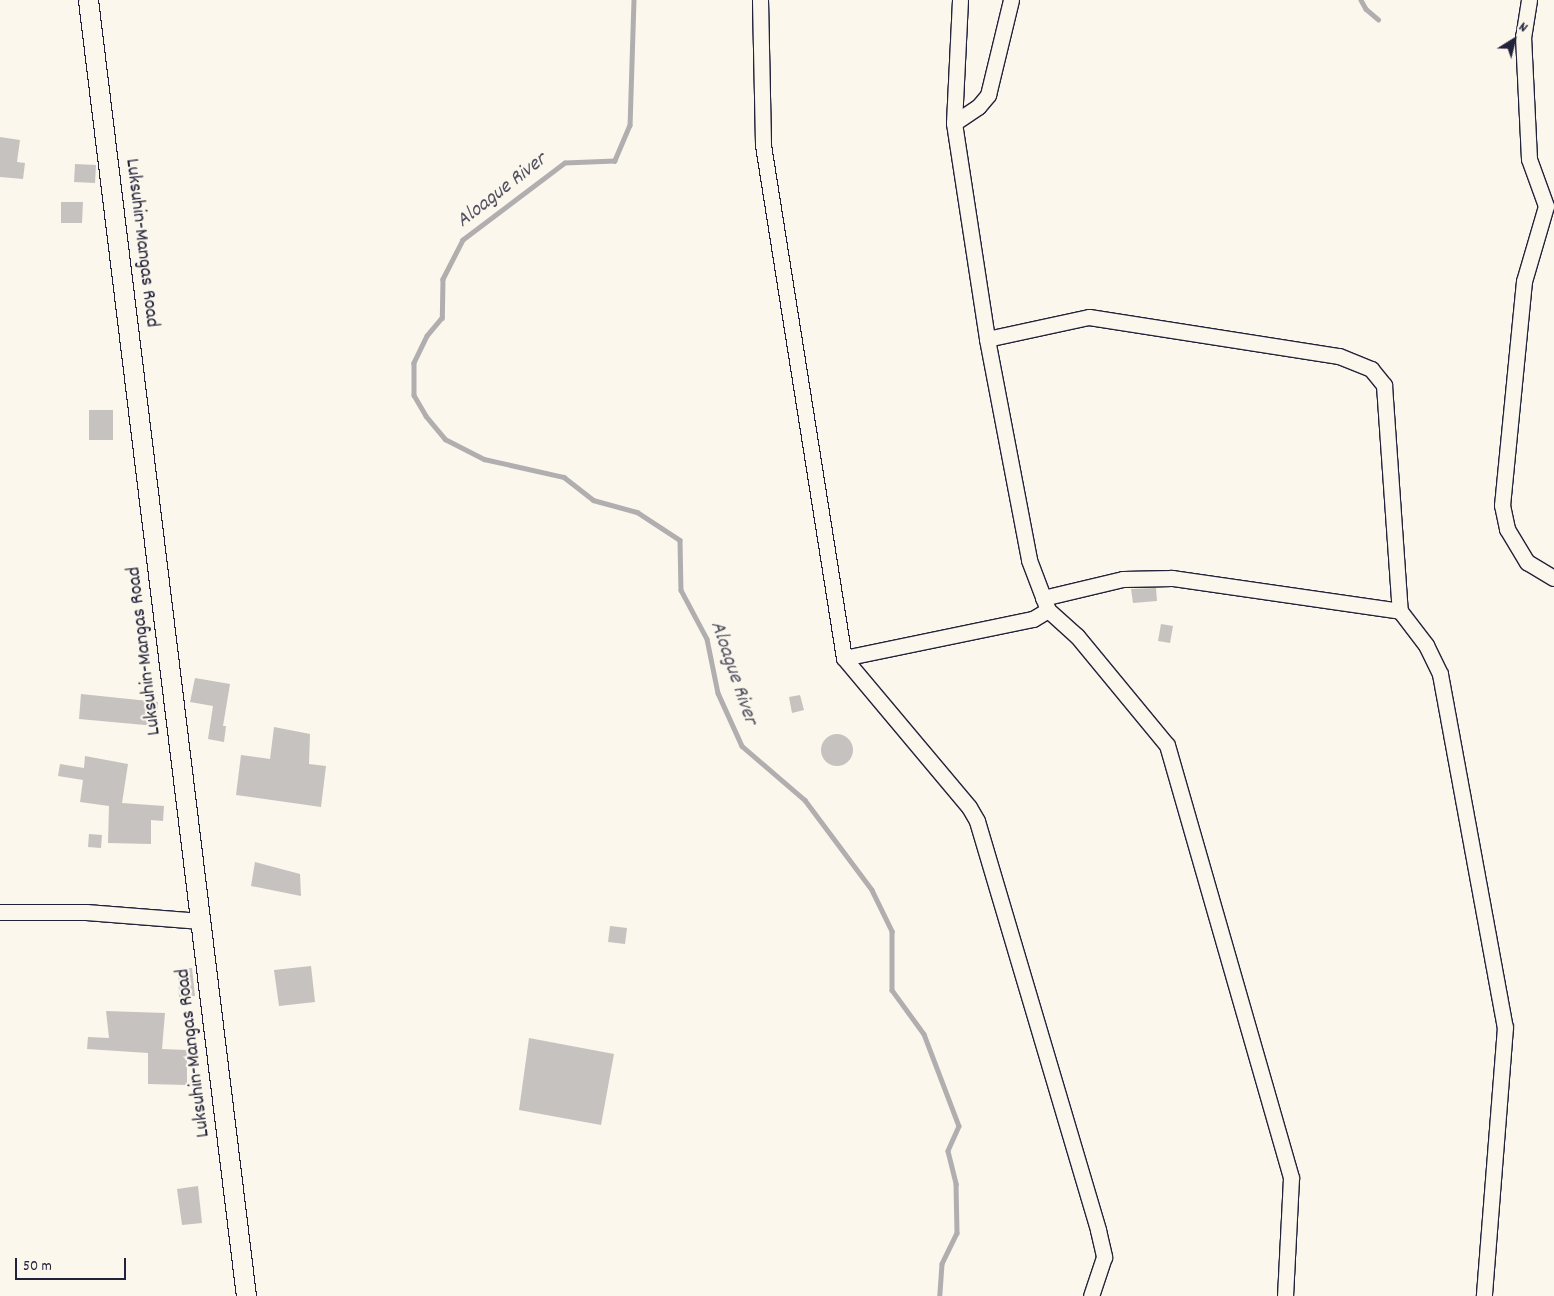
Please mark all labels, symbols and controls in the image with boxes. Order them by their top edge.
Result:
north arrow [1489,15,1539,65]
text: N [1514,18,1531,38]
water label: Aloague River [452,148,552,234]
street label: Luksuhin-Mangas Road [119,157,163,329]
street label: Luksuhin-Mangas Road [123,565,167,737]
water label: Aloague River [704,618,762,728]
street label: Luksuhin-Mangas Road [172,967,216,1139]
scale bar [18,1248,129,1280]
text: 50 m [23,1256,52,1278]

